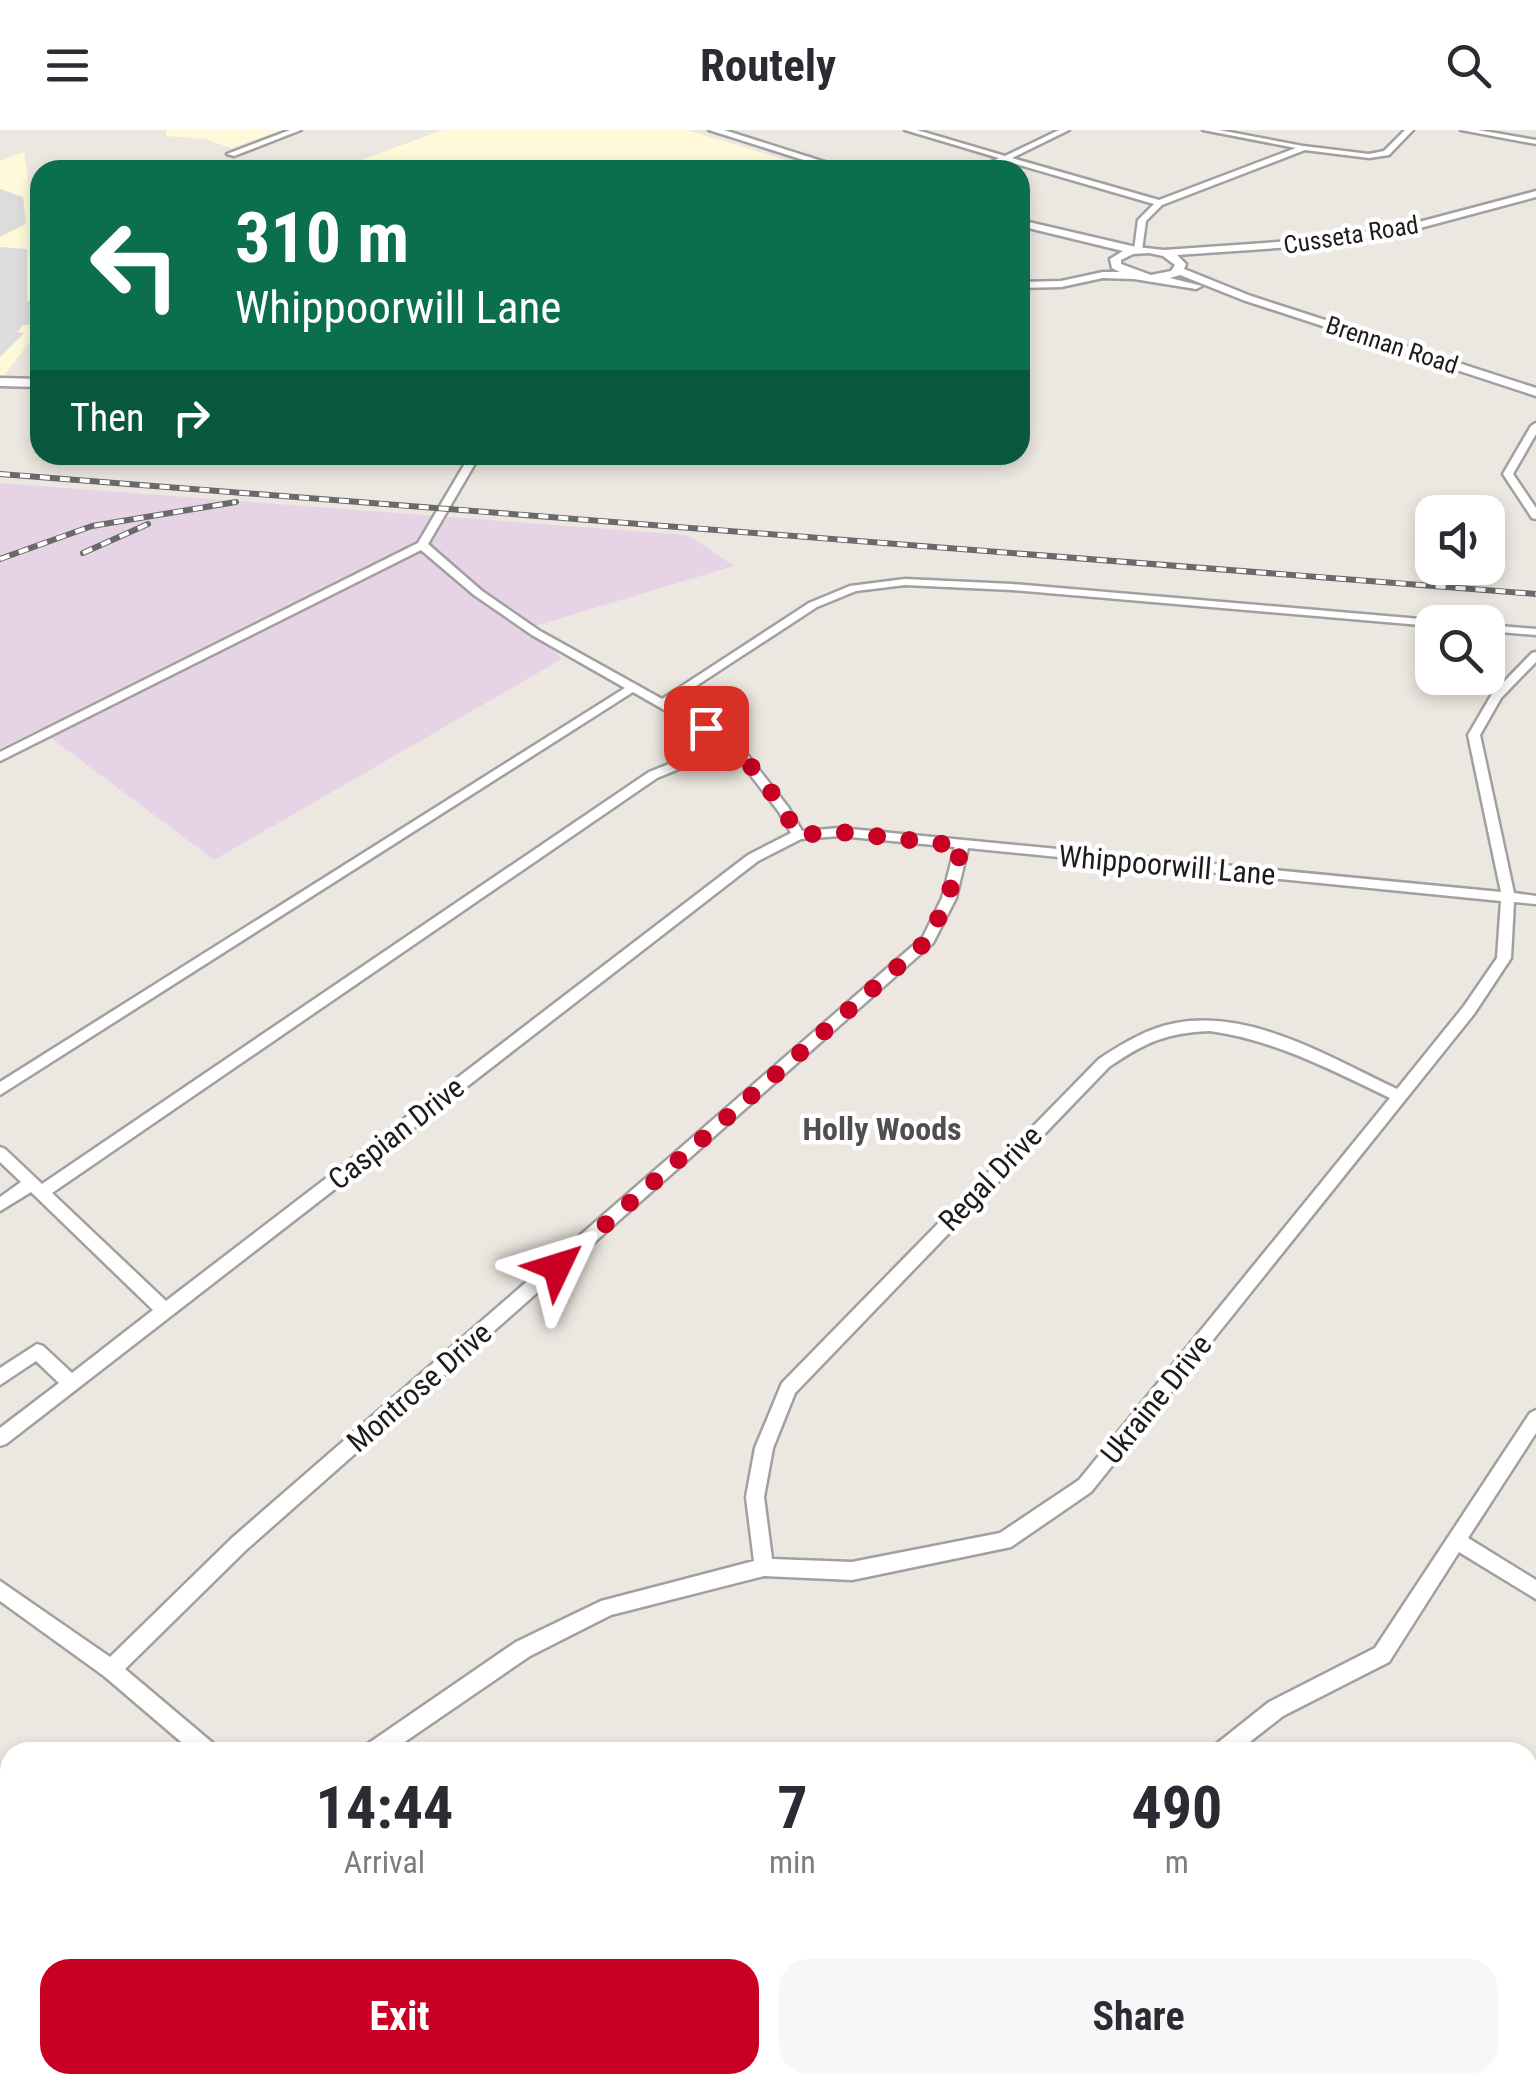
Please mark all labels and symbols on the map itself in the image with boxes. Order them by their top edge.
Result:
street label: Cusseta Road [1282,210,1420,260]
street label: Brennan Road [1322,310,1462,380]
pin [664,686,749,771]
street label: Whippoorwill Lane [1057,838,1277,892]
street label: Caspian Drive [321,1069,471,1197]
district label: Holly Woods [802,1110,962,1148]
street label: Regal Drive [931,1118,1049,1238]
position arrow [505,1215,609,1319]
street label: Montrose Drive [340,1315,498,1459]
street label: Ukraine Drive [1093,1328,1219,1470]

